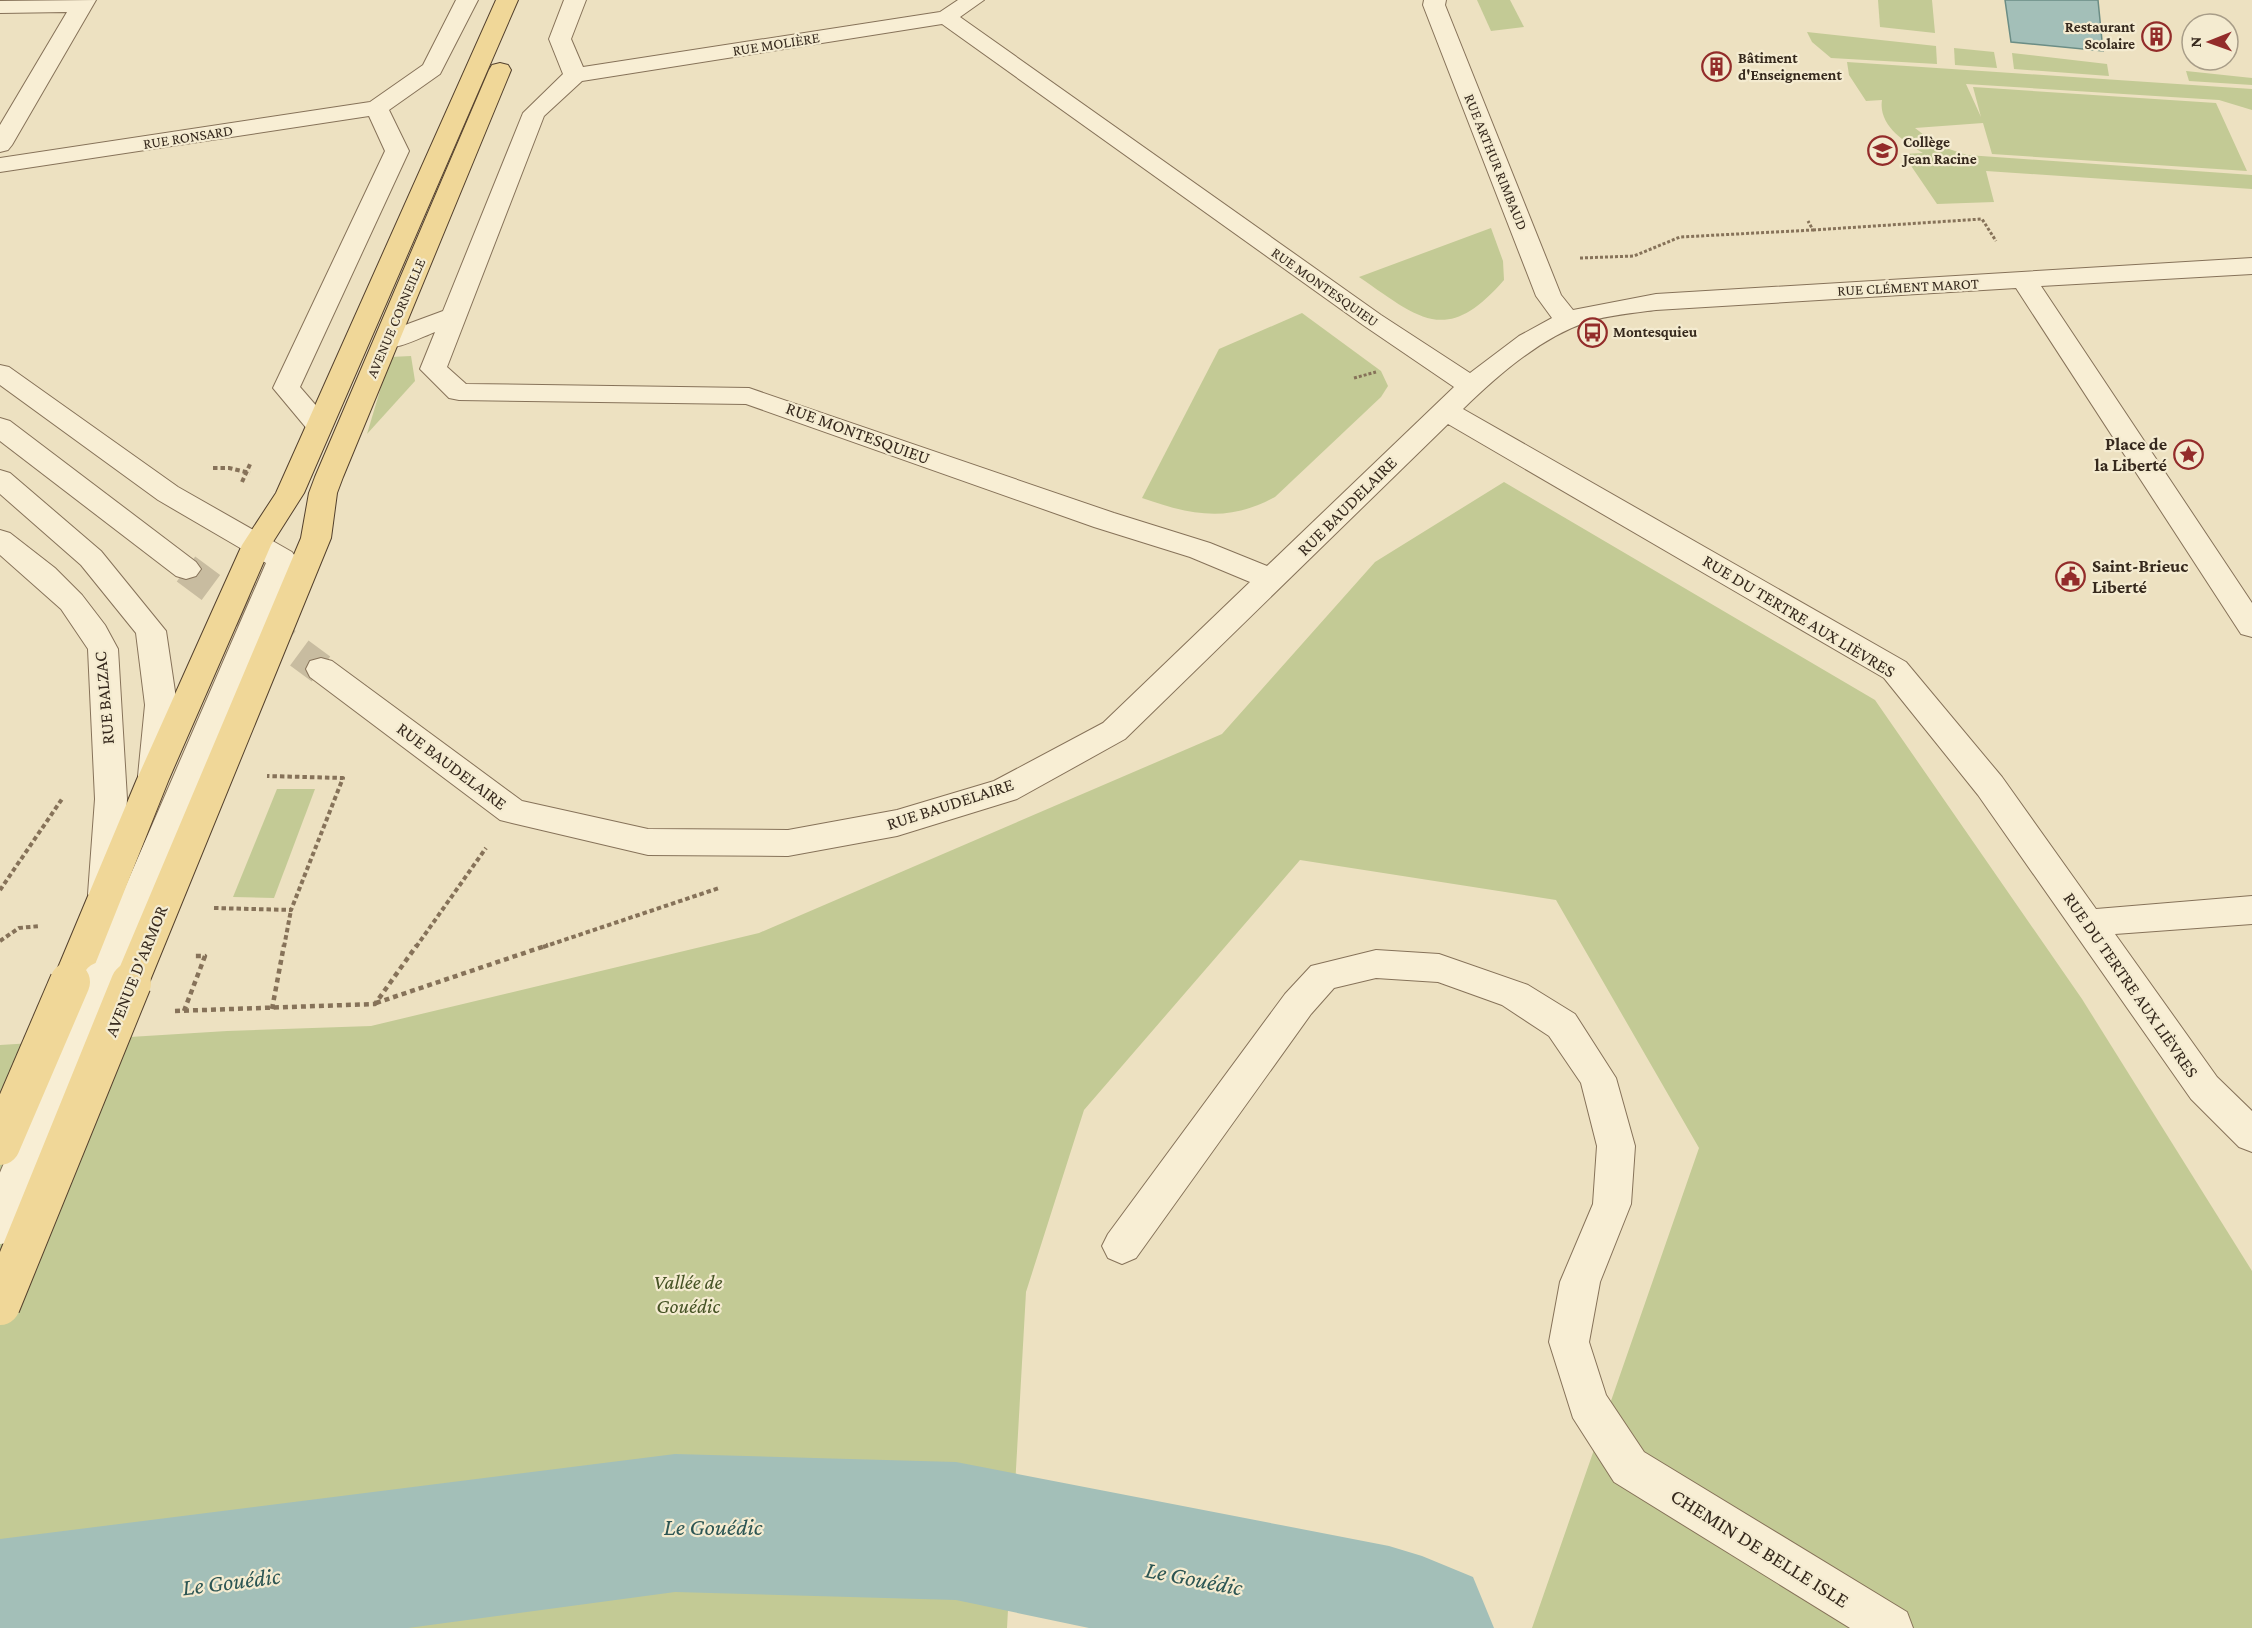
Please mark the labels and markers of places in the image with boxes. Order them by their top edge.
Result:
place label: Restaurant Scolaire [2065,19,2136,52]
building icon: Restaurant Scolaire [2140,20,2172,52]
place label: Bâtiment d'Enseignement [1738,50,1842,83]
building icon: Bâtiment d'Enseignement [1701,51,1733,83]
place label: Collège Jean Racine [1901,134,1977,167]
school or university icon: Collège Jean Racine [1866,135,1898,167]
bus stop icon: Montesquieu [1576,316,1608,348]
place label: Montesquieu [1613,324,1698,340]
place label: Place de la Liberté [2095,434,2167,475]
place icon: Place de la Liberté [2172,438,2204,470]
place label: Saint-Brieuc Liberté [2092,556,2188,597]
public building icon: Saint-Brieuc Liberté [2055,560,2087,592]

